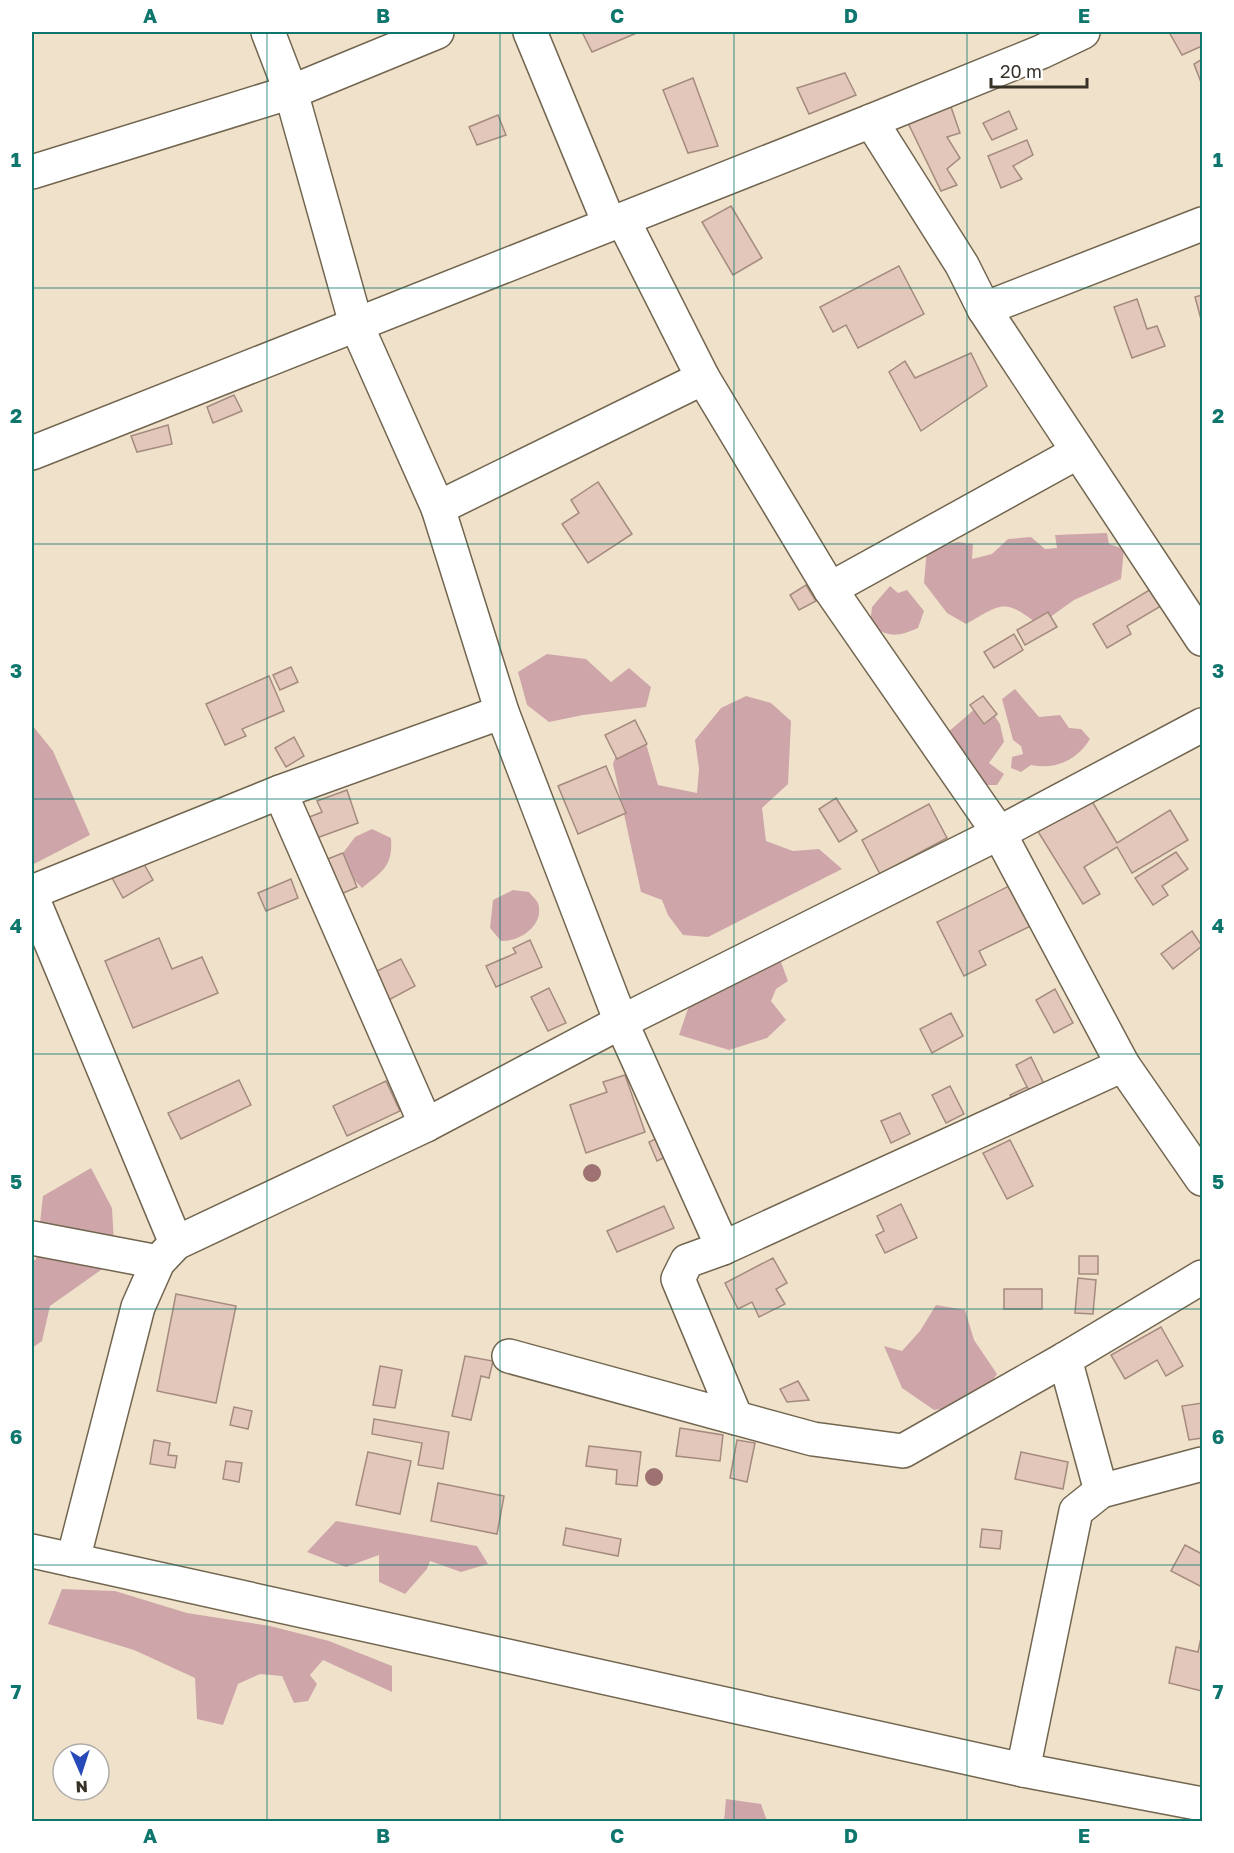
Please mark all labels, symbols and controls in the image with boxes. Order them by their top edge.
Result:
text: A [143,3,157,27]
text: B [376,3,390,27]
text: C [610,3,624,27]
text: D [844,3,858,27]
text: E [1078,3,1090,27]
scale bar [991,51,1087,89]
text: 20 m [1000,60,1042,82]
text: 1 [11,147,21,171]
text: 1 [1213,147,1223,171]
text: 2 [10,403,22,427]
text: 2 [1212,403,1224,427]
text: 3 [10,658,22,682]
text: 3 [1212,658,1224,682]
text: 4 [10,913,22,937]
text: 4 [1212,913,1224,937]
text: 5 [10,1169,22,1193]
text: 5 [1212,1169,1224,1193]
text: 6 [10,1424,22,1448]
text: 6 [1212,1424,1224,1448]
text: 7 [11,1679,22,1703]
text: 7 [1213,1679,1224,1703]
north arrow [51,1742,111,1802]
text: N [75,1777,88,1797]
text: A [143,1823,157,1847]
text: B [376,1823,390,1847]
text: C [610,1823,624,1847]
text: D [844,1823,858,1847]
text: E [1078,1823,1090,1847]

